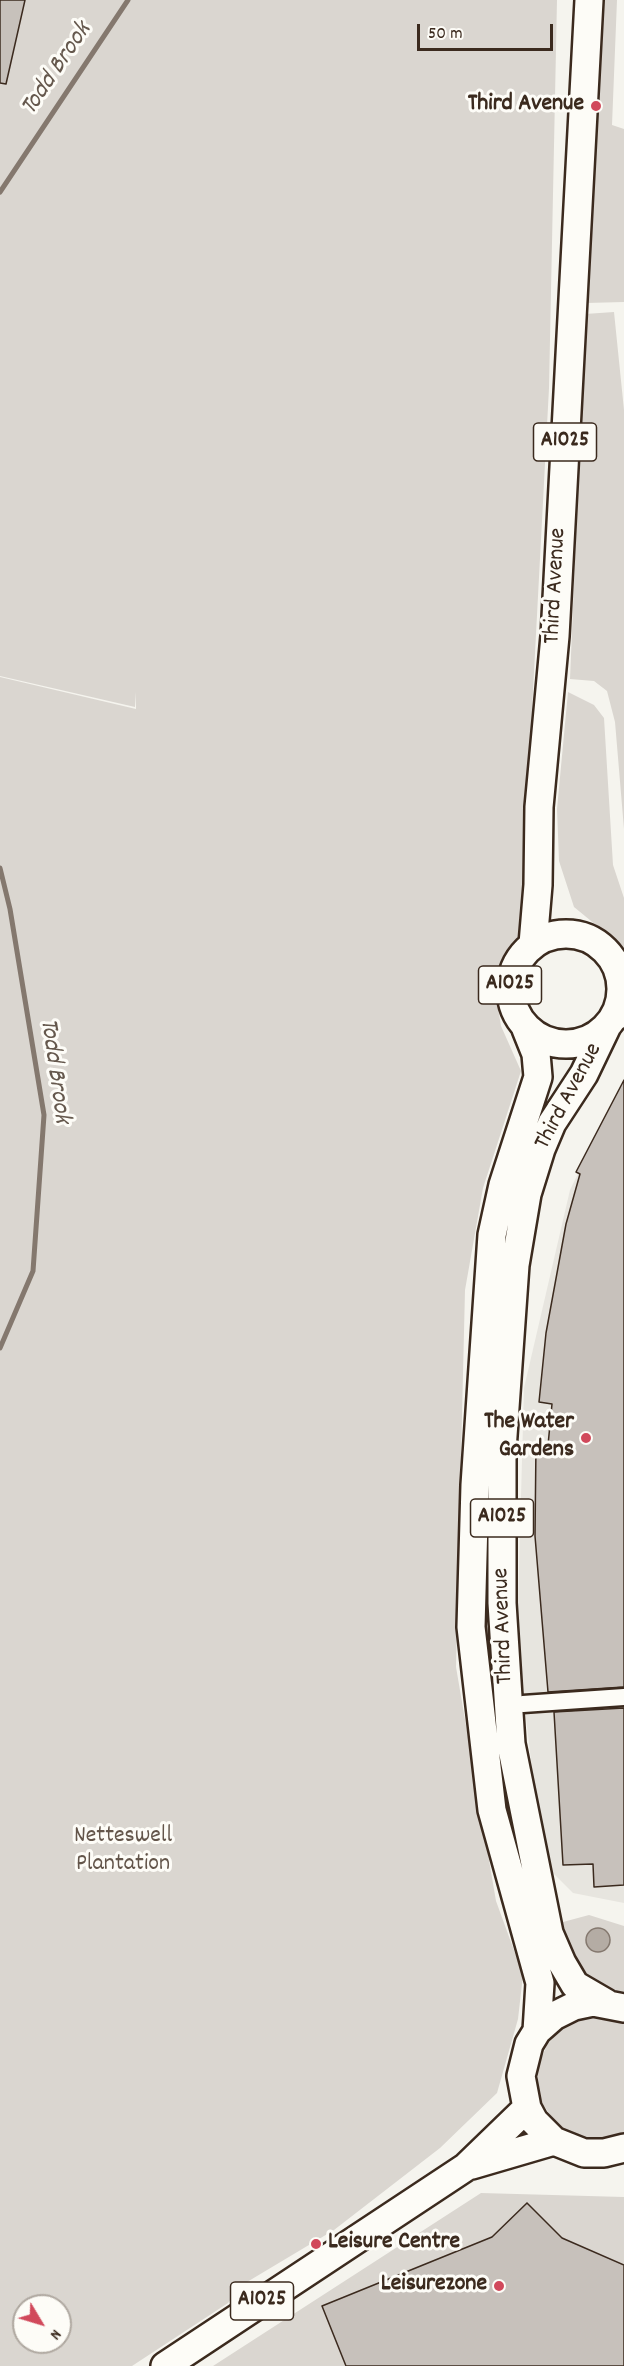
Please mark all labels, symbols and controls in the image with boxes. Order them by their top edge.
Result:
scale bar [420,12,556,50]
water label: Todd Brook [16,17,100,123]
text: 50 m [428,22,463,47]
place label: Third Avenue [468,92,584,120]
marker: Third Avenue [589,99,603,113]
road number: A1025 [534,423,596,461]
street label: Third Avenue [540,527,574,645]
road number: A1025 [478,966,542,1004]
water label: Todd Brook [30,1016,76,1126]
street label: Third Avenue [530,1039,610,1155]
place label: The Water Gardens [484,1410,574,1466]
marker: The Water Gardens [579,1431,593,1445]
road number: A1025 [470,1499,534,1537]
street label: Third Avenue [489,1567,521,1685]
park label: Netteswell Plantation [74,1824,172,1880]
place label: Leisure Centre [328,2230,460,2258]
marker: Leisure Centre [309,2237,323,2251]
place label: Leisurezone [381,2272,487,2300]
marker: Leisurezone [492,2279,506,2293]
road number: A1025 [230,2282,294,2320]
north arrow [12,2294,72,2354]
text: N [44,2324,66,2344]

